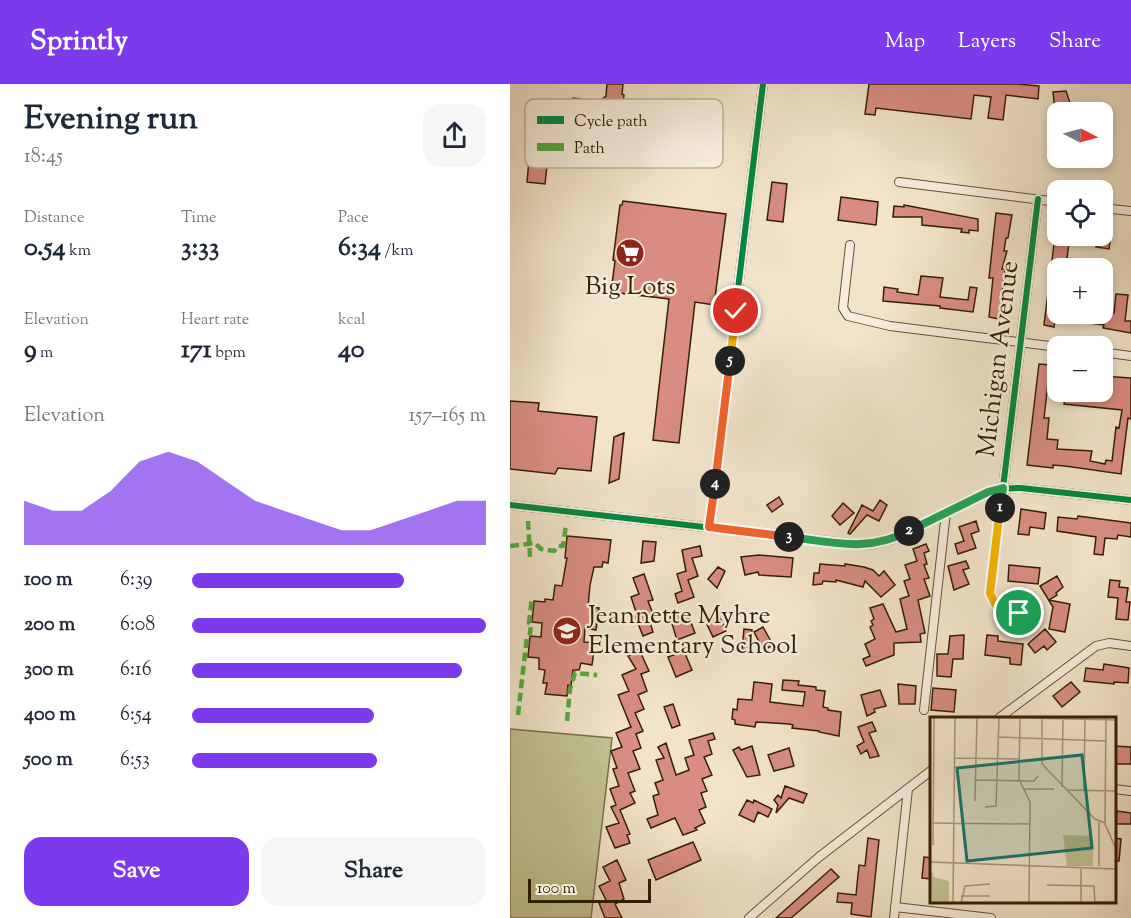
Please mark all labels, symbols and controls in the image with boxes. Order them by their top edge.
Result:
text: Sprintly [30,22,128,62]
text: Map [885,27,925,57]
text: Layers [958,27,1016,57]
text: Share [1049,27,1101,57]
text: Evening run [24,96,198,144]
legend [525,99,723,168]
north arrow [1047,102,1113,168]
map controls [1047,102,1113,402]
button: share [423,104,486,167]
text: Cycle path [574,111,648,134]
text: Path [574,138,605,161]
text: 18:45 [24,143,63,172]
button: locate [1047,180,1113,246]
text: Distance [24,207,84,230]
text: Time [181,207,217,230]
text: Pace [338,207,369,230]
text: 0.54 [24,230,66,267]
text: 3:33 [181,230,219,267]
text: 6:34 [338,230,381,267]
supermarket icon: Big Lots [614,237,646,269]
text: km [66,240,91,263]
text: /km [381,240,413,263]
button: + [1047,258,1113,324]
street label: Michigan Avenue [969,259,1029,459]
place label: Big Lots [585,269,675,306]
pin [710,285,761,336]
icon: check [719,294,752,327]
text: Elevation [24,309,89,332]
text: Heart rate [181,309,249,332]
text: kcal [338,309,366,332]
text: 9 [24,332,37,369]
text: 171 [181,332,212,369]
text: 40 [338,332,365,369]
button: − [1047,336,1113,402]
text: m [37,342,53,365]
text: bpm [212,342,246,365]
pin: 5 [715,346,745,376]
text: 5 [727,349,733,372]
text: Elevation [24,402,105,431]
text: 157–165 m [409,402,486,431]
pin: 4 [700,469,730,499]
text: 4 [711,472,719,495]
pin: 1 [985,493,1015,523]
text: 1 [997,496,1003,519]
pin: 2 [894,516,924,546]
text: 2 [905,519,913,542]
pin: 3 [774,522,804,552]
text: 3 [786,525,792,548]
text: 100 m [24,566,73,595]
text: 6:39 [120,566,153,595]
pin [993,587,1044,638]
icon: arrive [1002,596,1035,629]
place label: Jeannette Myhre Elementary School [586,598,798,665]
text: 200 m [24,611,75,640]
text: 6:08 [120,611,155,640]
school or university icon: Jeannette Myhre Elementary School [551,615,583,647]
text: 300 m [24,656,74,685]
text: 6:16 [120,656,152,685]
text: 400 m [24,701,76,730]
text: 6:54 [120,701,152,730]
inset map [930,717,1116,903]
text: 500 m [24,746,73,775]
text: 6:53 [120,746,150,775]
button: Save [24,837,249,906]
button: Share [261,837,486,906]
scale bar [528,876,651,904]
text: 100 m [537,878,576,901]

